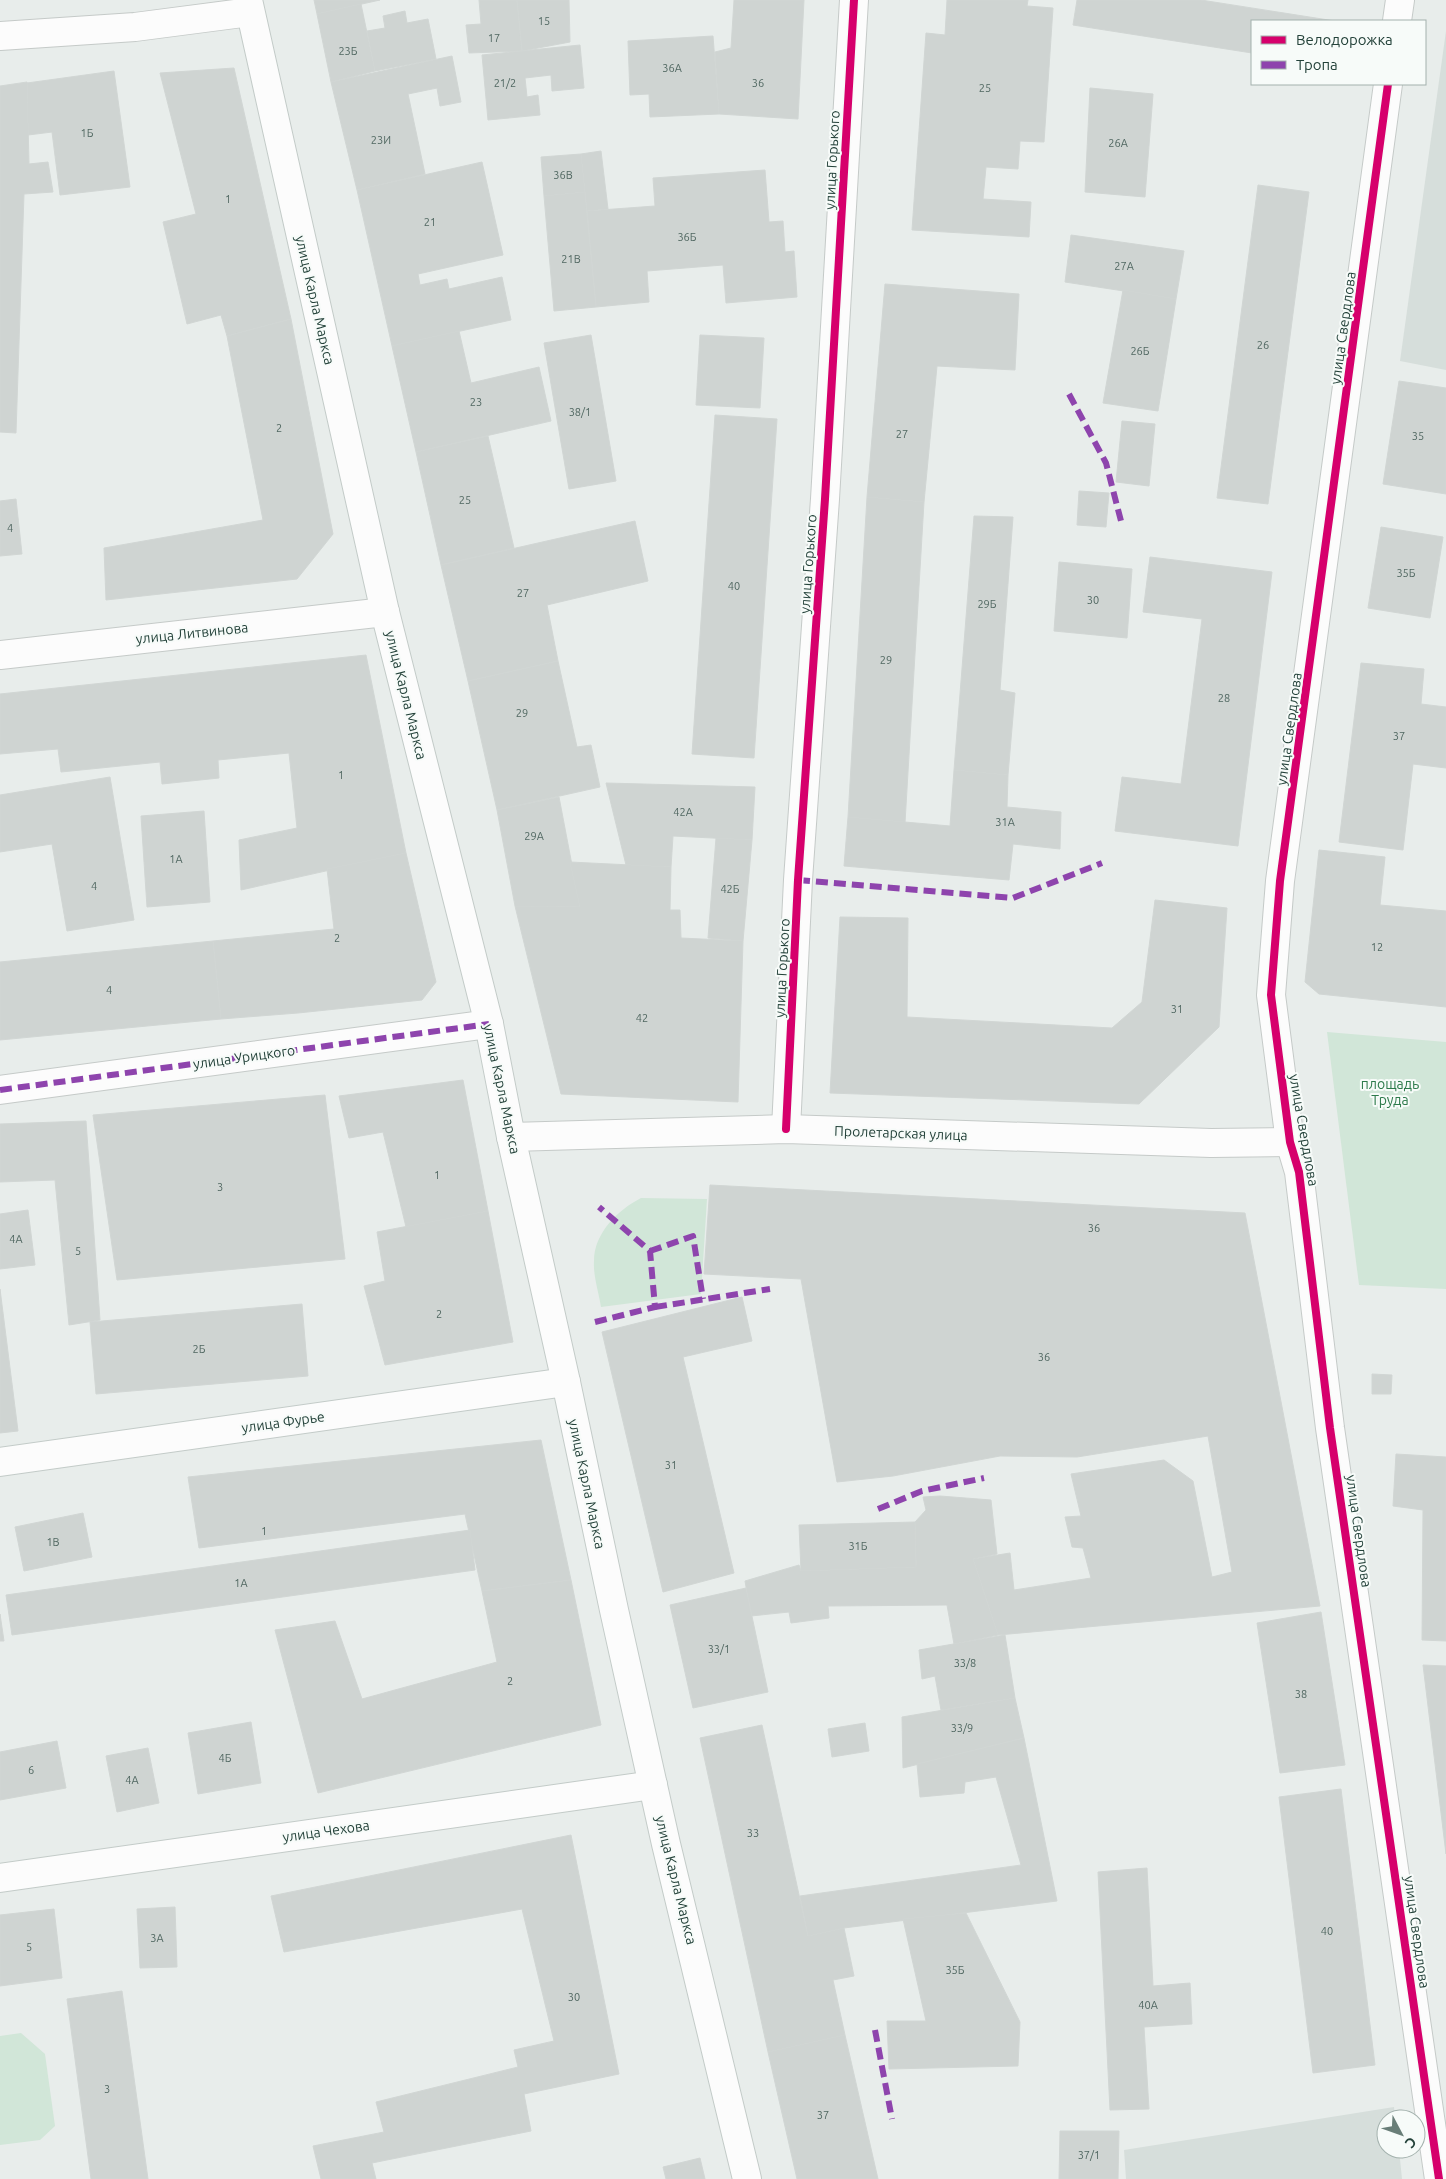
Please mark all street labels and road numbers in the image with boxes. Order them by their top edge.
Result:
street label: улица Горького [821,110,843,210]
street label: улица Карла Маркса [292,234,338,366]
street label: улица Свердлова [1327,271,1359,385]
street label: улица Горького [797,514,819,614]
street label: улица Литвинова [135,619,249,647]
street label: улица Карла Маркса [382,629,430,761]
street label: улица Свердлова [1273,672,1305,786]
street label: улица Горького [771,918,793,1018]
street label: улица Карла Маркса [480,1023,524,1155]
street label: улица Урицкого [192,1042,296,1072]
street label: улица Свердлова [1286,1073,1322,1187]
street label: Пролетарская улица [834,1123,968,1143]
street label: улица Фурье [241,1408,325,1436]
street label: улица Карла Маркса [565,1418,609,1550]
street label: улица Свердлова [1343,1474,1375,1588]
street label: улица Карла Маркса [652,1814,700,1946]
street label: улица Чехова [281,1817,371,1845]
street label: улица Свердлова [1401,1875,1433,1989]

